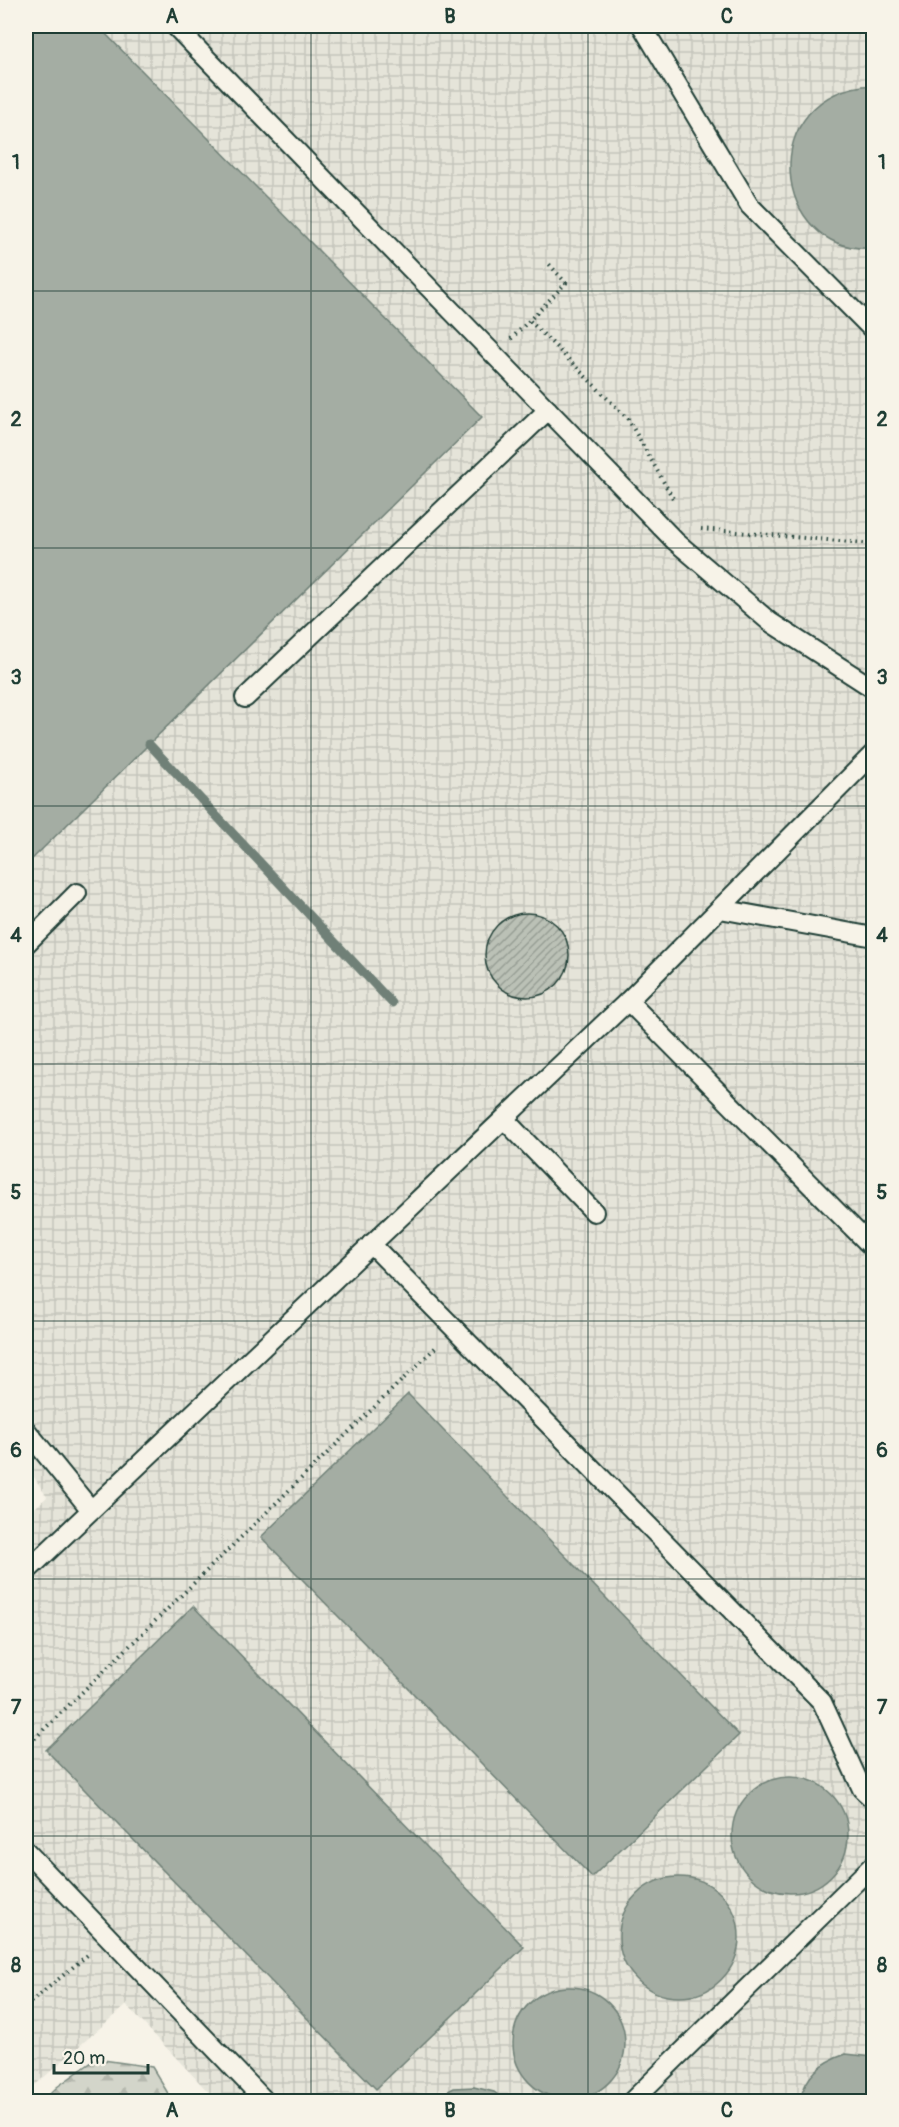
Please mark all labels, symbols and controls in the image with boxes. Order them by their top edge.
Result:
text: A [166,4,179,29]
text: B [444,4,456,29]
text: C [721,4,733,29]
text: 1 [12,150,20,175]
text: 1 [878,150,886,175]
text: 2 [10,407,22,432]
text: 2 [876,407,888,432]
text: 3 [10,665,22,690]
text: 3 [876,665,888,690]
text: 4 [10,923,22,948]
text: 4 [876,923,888,948]
text: 5 [11,1180,22,1205]
text: 5 [877,1180,888,1205]
text: 6 [10,1438,22,1463]
text: 6 [876,1438,888,1463]
text: 7 [11,1695,22,1720]
text: 7 [877,1695,888,1720]
text: 8 [11,1953,21,1978]
text: 8 [877,1953,887,1978]
scale bar [54,2037,148,2075]
text: 20 m [63,2047,105,2070]
text: A [166,2098,179,2123]
text: B [444,2098,456,2123]
text: C [721,2098,733,2123]

